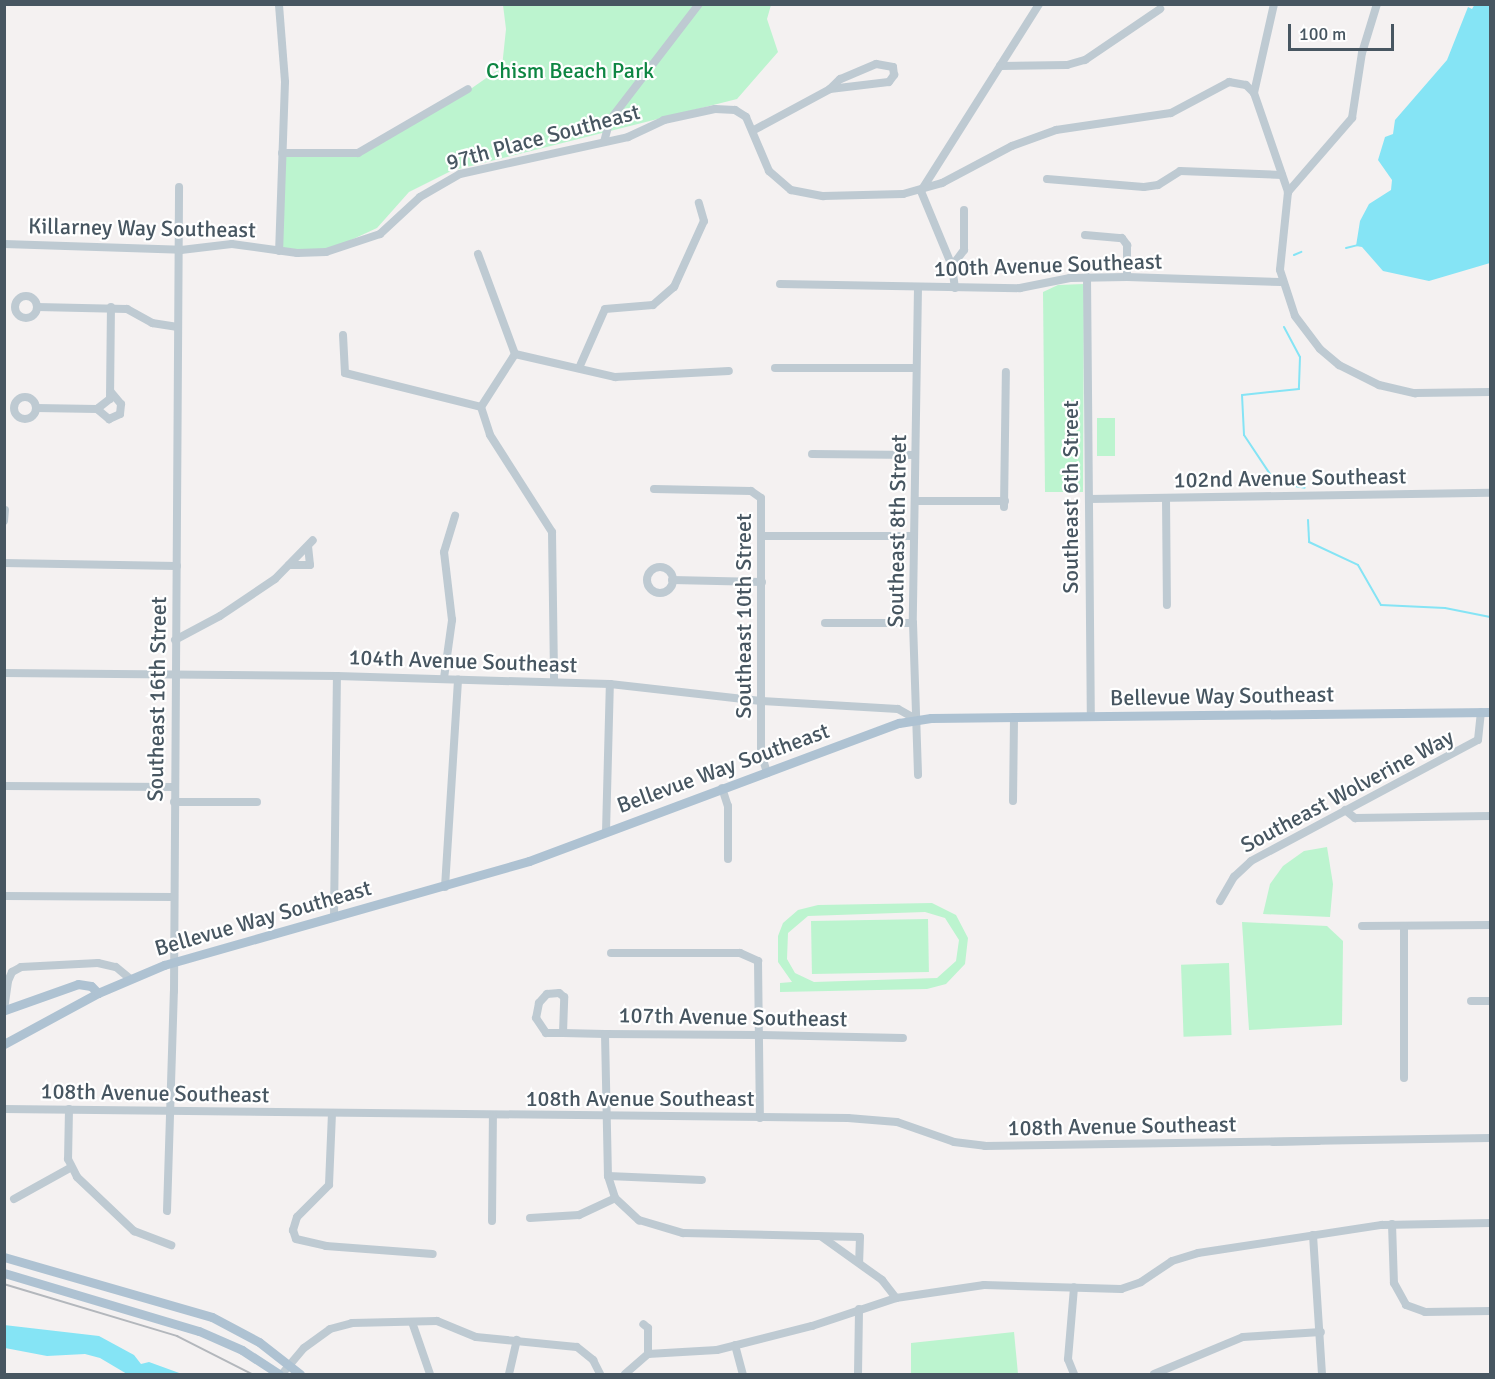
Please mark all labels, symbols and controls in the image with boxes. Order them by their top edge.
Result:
scale bar [1291,12,1398,50]
text: 100 m [1299,23,1346,45]
park label: Chism Beach Park [486,58,654,84]
street label: 97th Place Southeast [443,98,643,176]
street label: Killarney Way Southeast [28,213,256,243]
street label: 100th Avenue Southeast [933,248,1163,282]
street label: Southeast 6th Street [1058,400,1084,594]
street label: Southeast 8th Street [882,434,912,628]
street label: 102nd Avenue Southeast [1173,463,1407,493]
street label: Southeast 10th Street [731,513,757,719]
street label: Southeast 16th Street [142,596,172,802]
street label: 104th Avenue Southeast [348,644,578,678]
street label: Bellevue Way Southeast [1110,681,1334,711]
street label: Bellevue Way Southeast [613,717,833,819]
street label: Southeast Wolverine Way [1236,724,1458,858]
street label: Bellevue Way Southeast [152,874,374,962]
street label: 107th Avenue Southeast [618,1002,848,1032]
street label: 108th Avenue Southeast [40,1078,270,1108]
street label: 108th Avenue Southeast [526,1086,754,1112]
street label: 108th Avenue Southeast [1007,1111,1237,1141]

